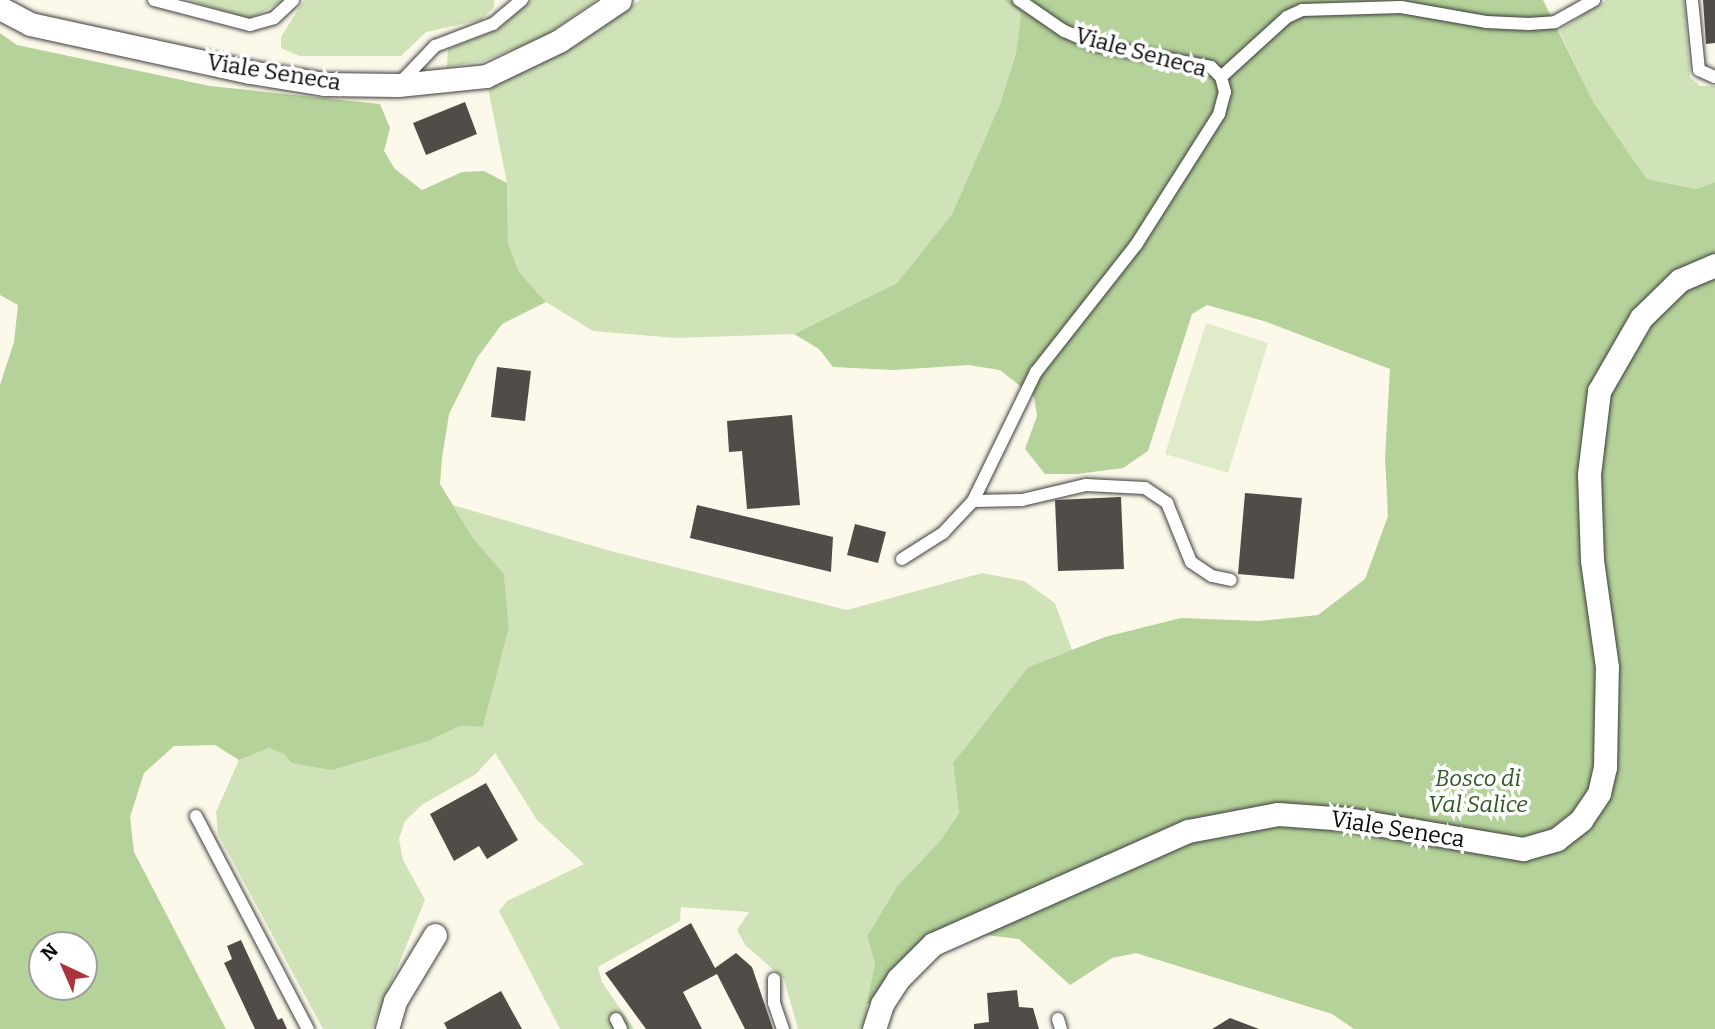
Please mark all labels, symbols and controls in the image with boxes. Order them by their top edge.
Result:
street label: Viale Seneca [1072,21,1210,83]
street label: Viale Seneca [205,48,343,96]
park label: Bosco di Val Salice [1428,764,1528,818]
street label: Viale Seneca [1329,805,1467,853]
north arrow [28,931,98,1001]
text: N [36,939,63,965]

